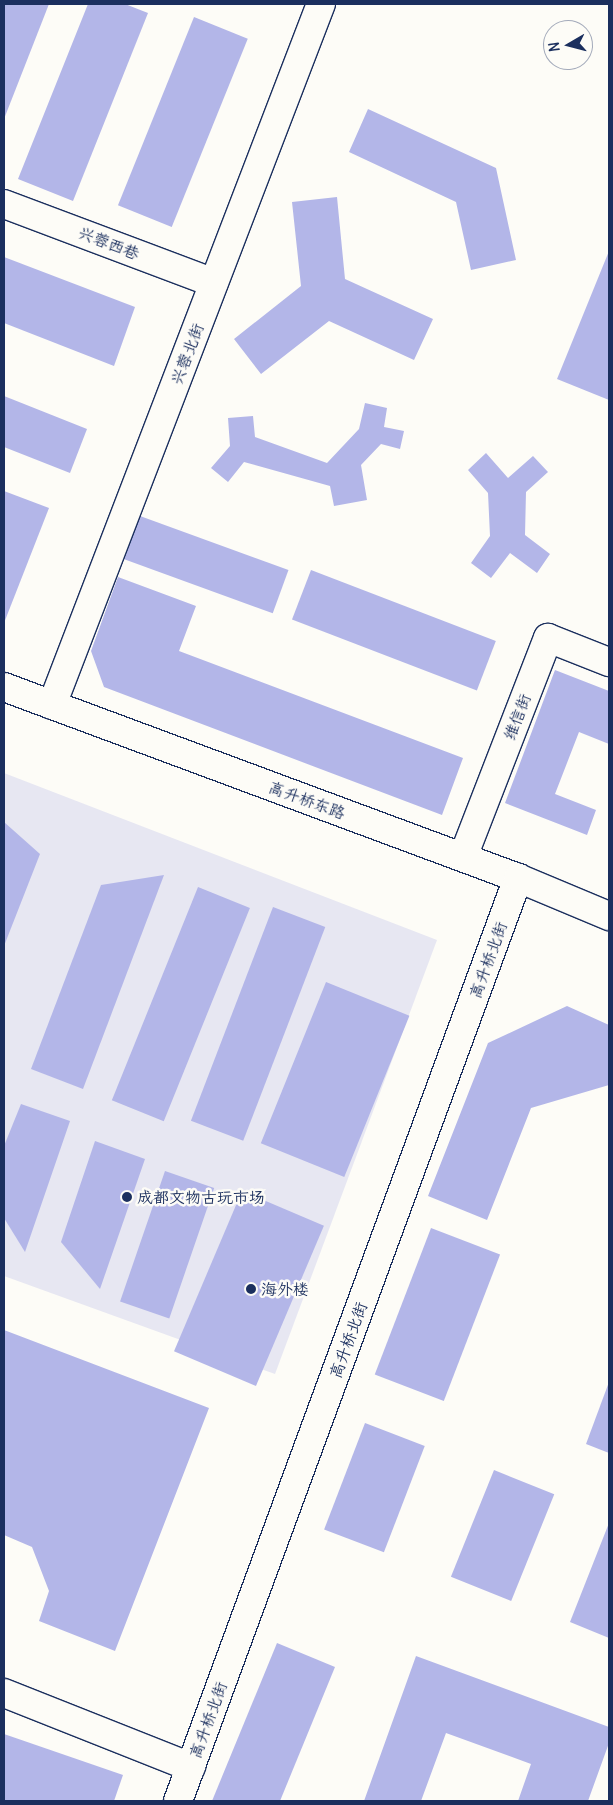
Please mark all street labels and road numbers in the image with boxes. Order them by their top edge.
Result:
street label: 兴蓉西巷 [76,223,142,263]
street label: 兴蓉北街 [167,321,207,387]
street label: 维信街 [499,691,535,743]
street label: 高升桥东路 [266,777,348,823]
street label: 高升桥北街 [465,919,511,1001]
street label: 高升桥北街 [325,1299,371,1381]
street label: 高升桥北街 [185,1679,231,1761]

